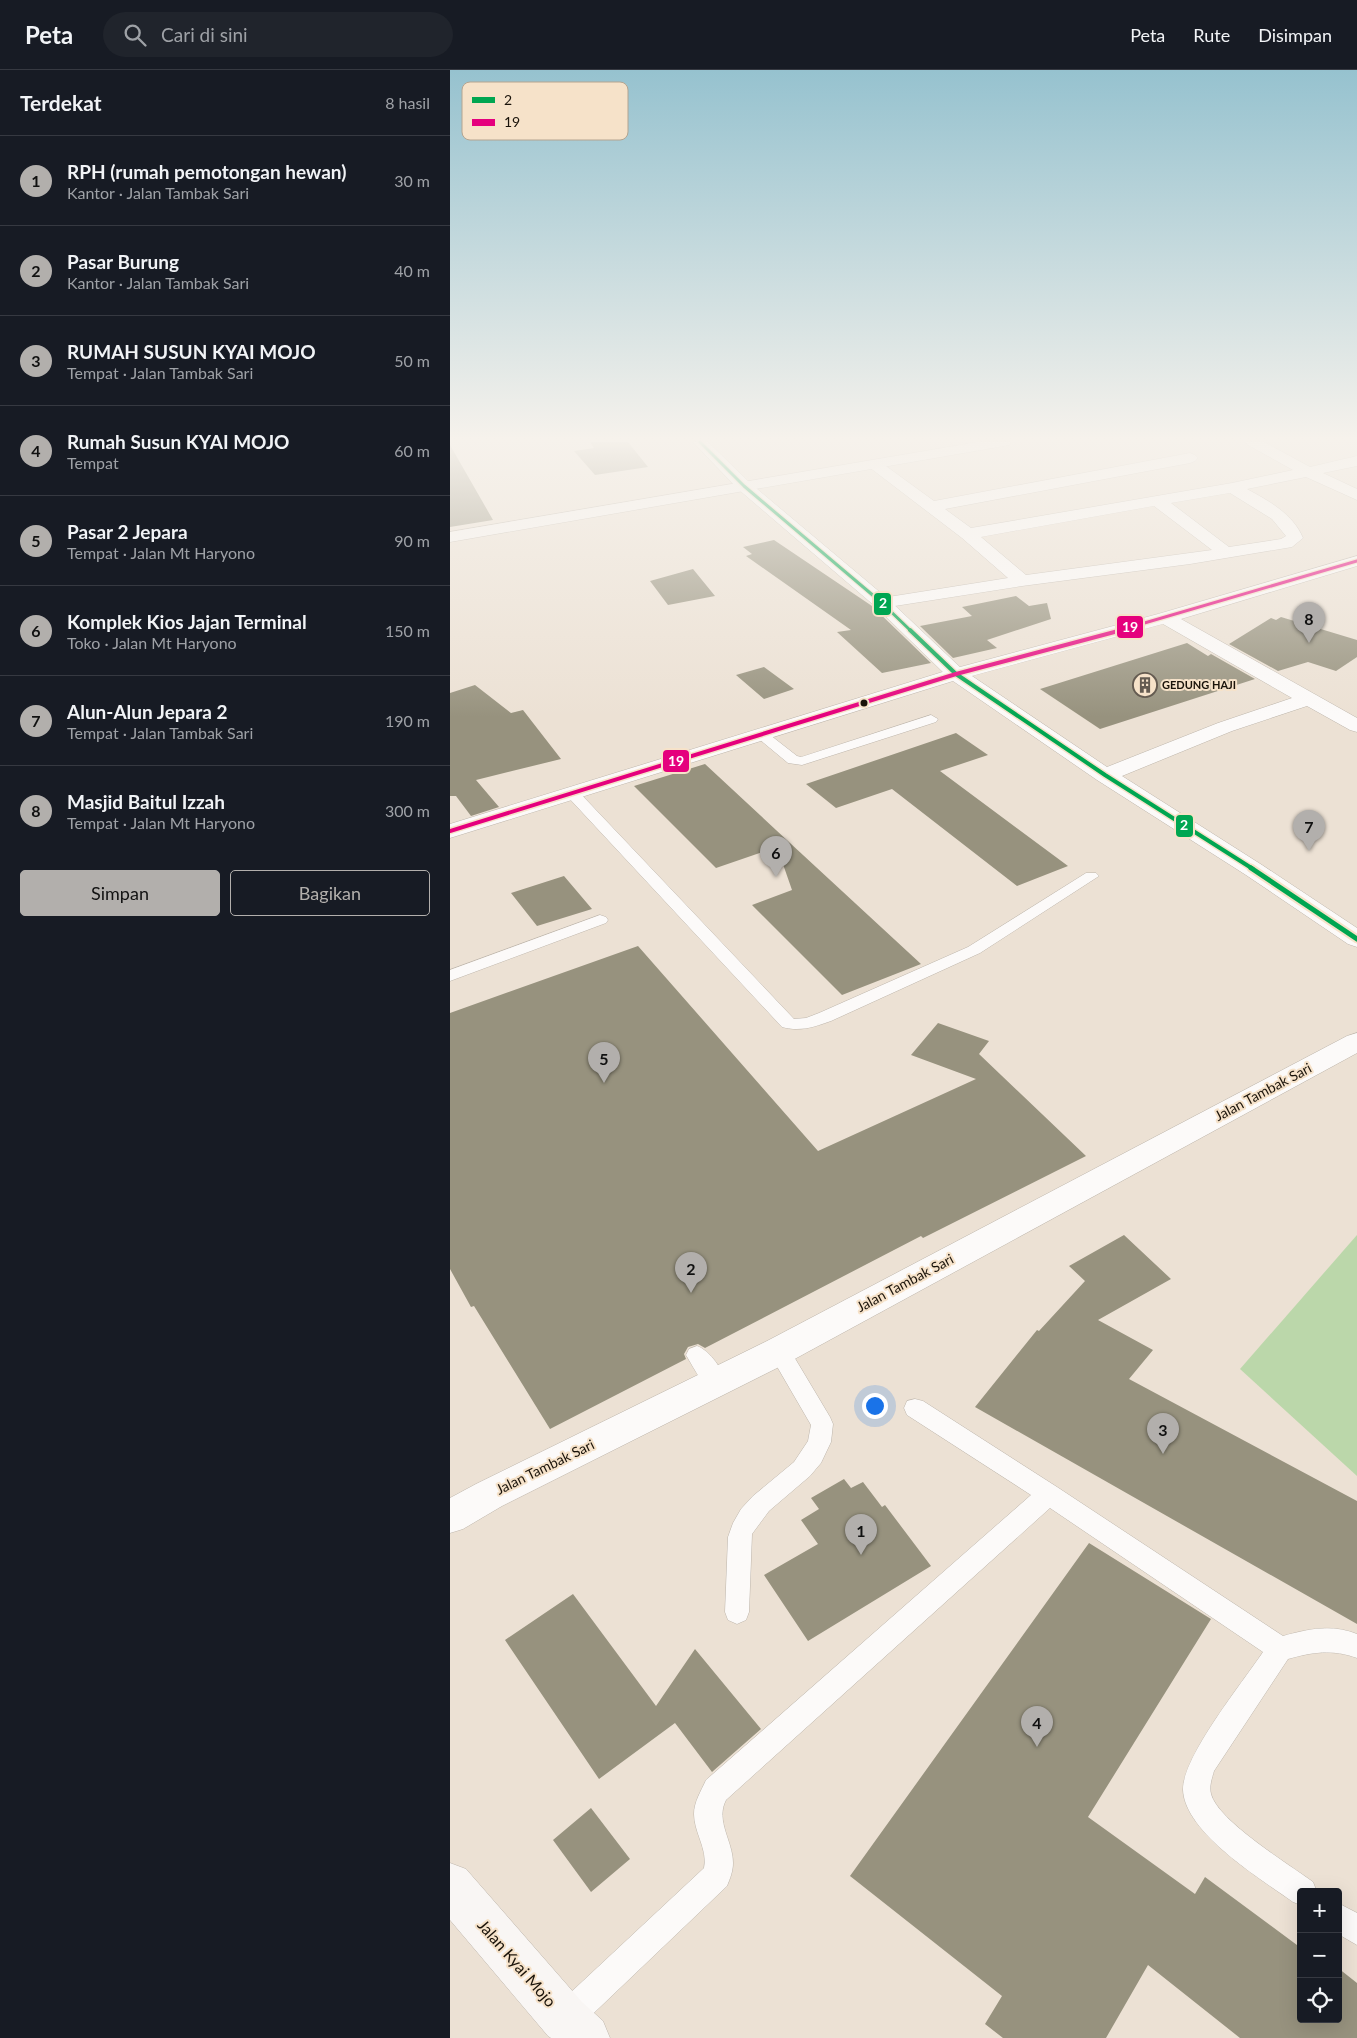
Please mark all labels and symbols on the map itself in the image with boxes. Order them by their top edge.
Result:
legend [462,82,628,140]
text: 2 [504,91,512,108]
text: 19 [504,113,520,130]
line badge: 2 [873,592,892,616]
text: 2 [879,594,887,611]
pin: 8 [1293,602,1325,643]
line badge: 19 [1116,615,1144,639]
text: 19 [1122,618,1138,635]
building icon: GEDUNG HAJI [1132,672,1158,698]
place label: GEDUNG HAJI [1162,678,1236,691]
unlabelled marker [859,698,869,708]
line badge: 19 [662,749,690,773]
text: 19 [668,752,684,769]
pin: 7 [1293,810,1325,851]
line badge: 2 [1175,814,1194,838]
text: 2 [1180,816,1188,833]
pin: 6 [760,836,792,877]
pin: 5 [588,1042,620,1083]
street label: Jalan Tambak Sari [1211,1059,1314,1124]
street label: Jalan Tambak Sari [853,1250,956,1315]
pin: 2 [675,1252,707,1293]
your location [862,1393,888,1419]
pin: 3 [1147,1413,1179,1454]
street label: Jalan Tambak Sari [493,1435,597,1498]
pin: 1 [845,1514,877,1555]
pin: 4 [1021,1706,1053,1747]
street label: Jalan Kyai Mojo [474,1915,560,2010]

